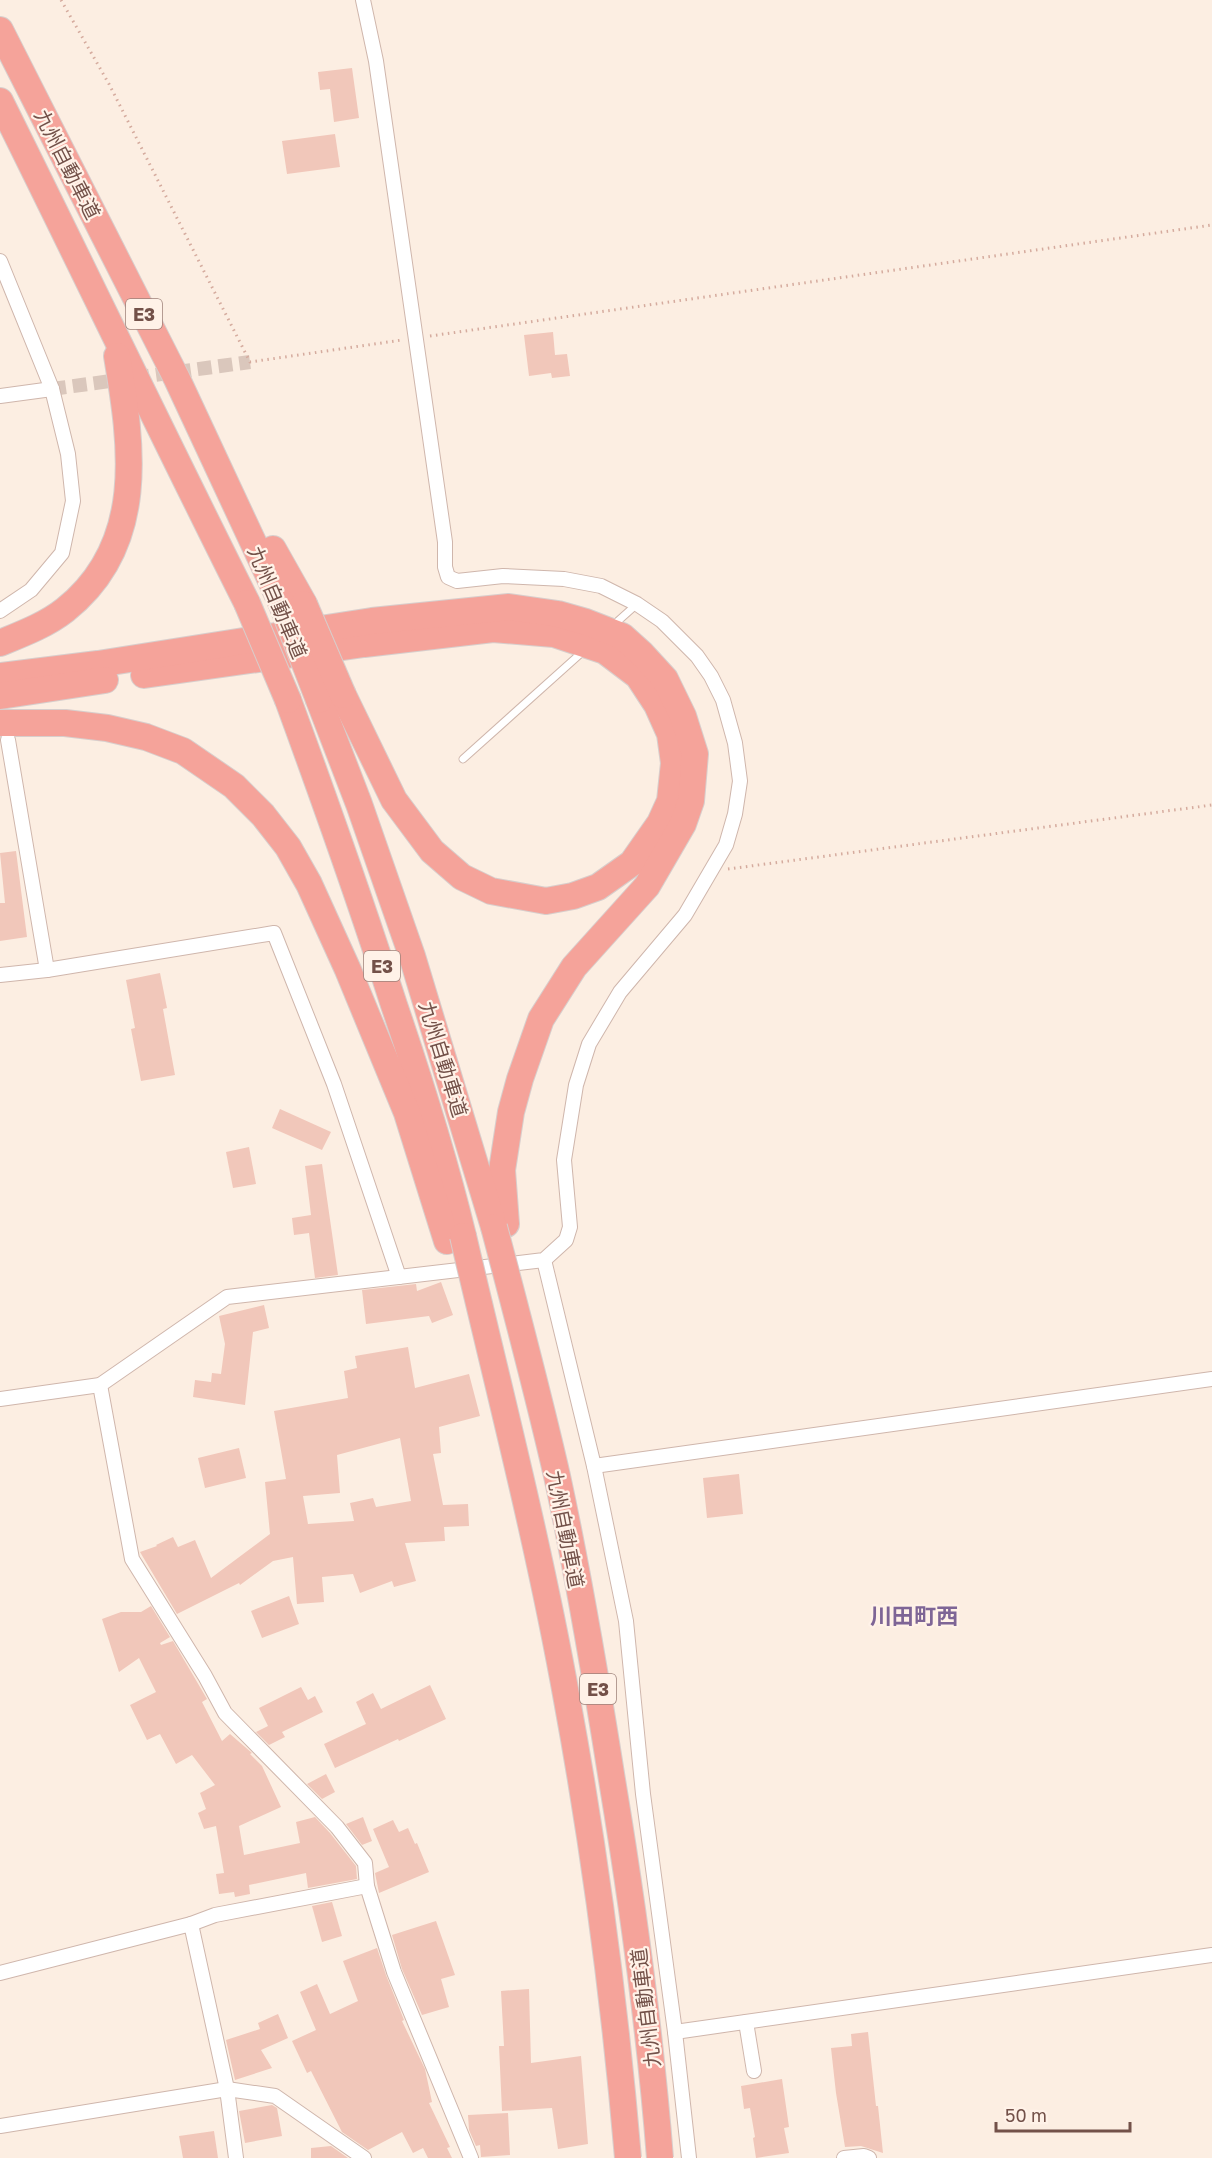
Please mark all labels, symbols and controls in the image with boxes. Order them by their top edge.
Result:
street label: 九州自動車道 [30,105,106,223]
road number: E3 [126,299,162,329]
street label: 九州自動車道 [244,542,312,662]
road number: E3 [364,951,400,981]
street label: 九州自動車道 [415,998,473,1120]
street label: 九州自動車道 [543,1468,589,1590]
district label: 川田町西 [870,1602,958,1629]
road number: E3 [580,1674,616,1704]
street label: 九州自動車道 [626,1947,664,2069]
scale bar [996,2095,1130,2133]
text: 50 m [1005,2104,1047,2126]

